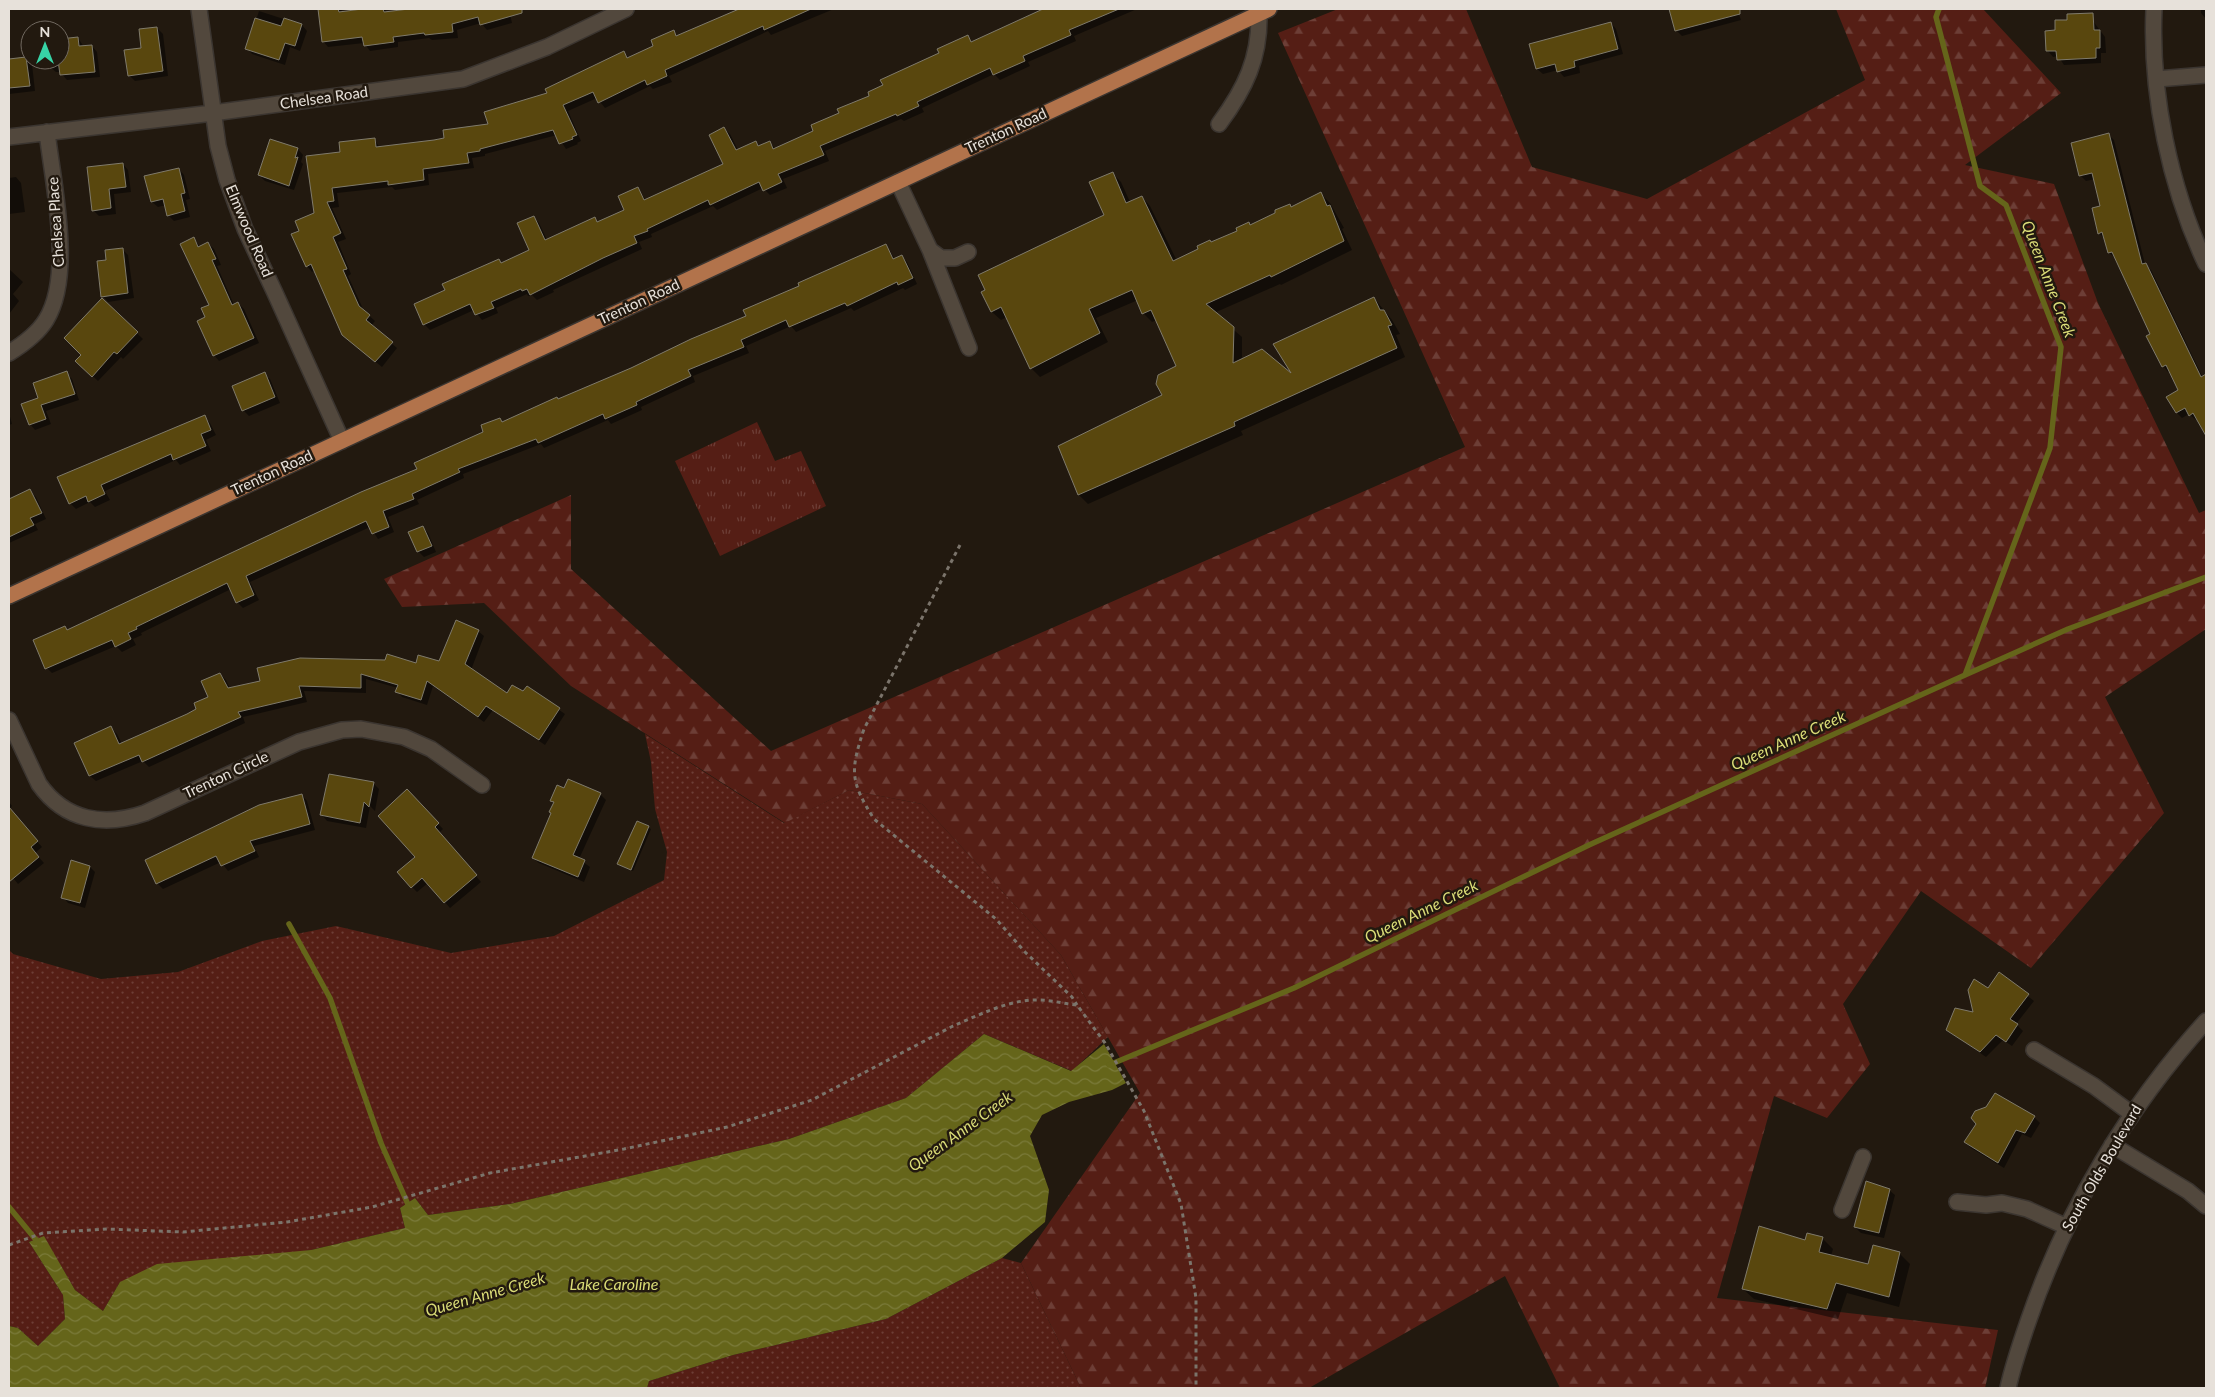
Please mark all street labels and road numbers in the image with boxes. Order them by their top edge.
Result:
street label: Chelsea Road [279,82,369,112]
street label: Trenton Road [962,103,1049,157]
street label: Chelsea Place [43,176,67,268]
street label: Elmwood Road [222,182,277,280]
street label: Trenton Road [595,274,682,328]
street label: Trenton Road [228,445,315,499]
street label: Trenton Circle [180,746,271,802]
street label: South Olds Boulevard [2058,1101,2145,1234]

